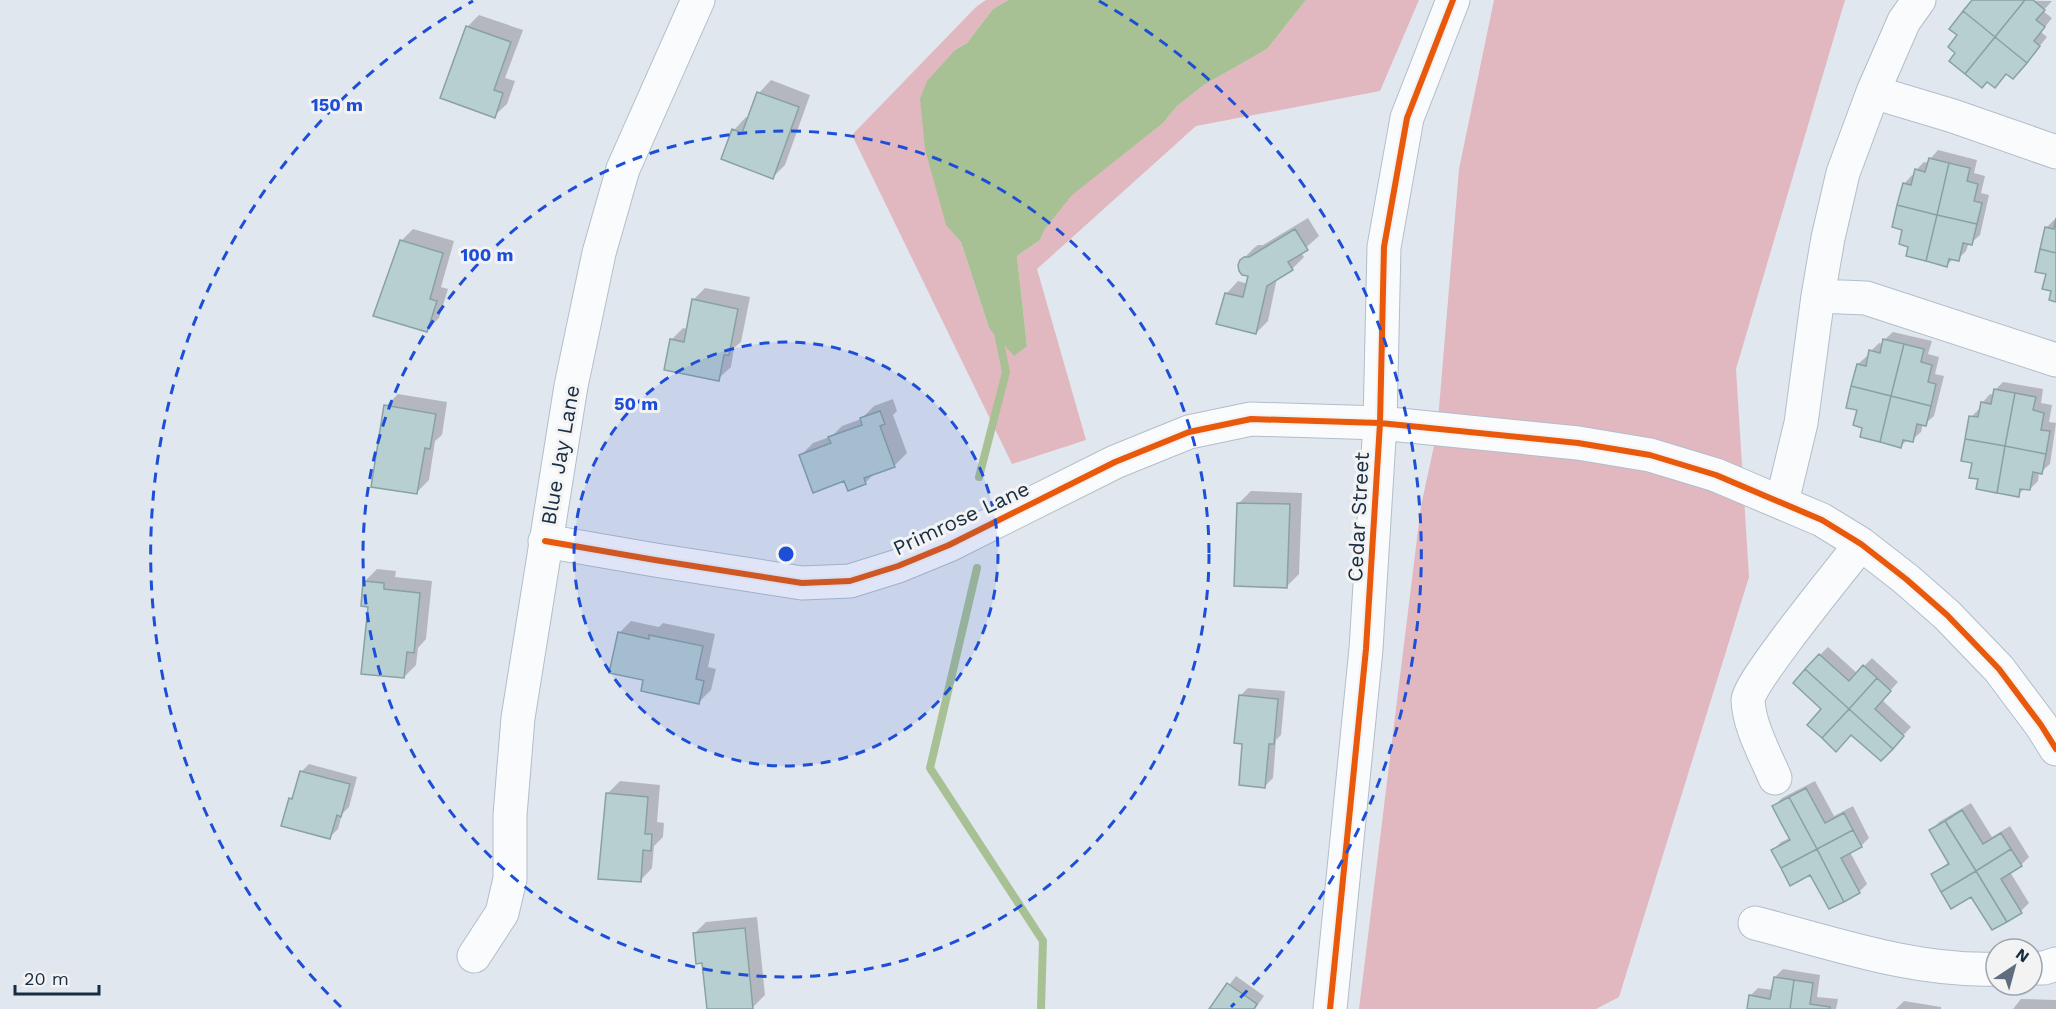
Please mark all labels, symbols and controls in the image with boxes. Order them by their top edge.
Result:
text: 150 m [311,94,363,115]
text: 100 m [460,244,514,265]
street label: Blue Jay Lane [535,383,585,527]
text: 50 m [614,393,658,414]
street label: Cedar Street [1342,451,1374,583]
street label: Primrose Lane [889,475,1033,561]
centre of rings [776,544,796,564]
north arrow [1984,937,2044,997]
text: N [2012,944,2033,966]
scale bar [15,958,99,996]
text: 20 m [24,968,69,989]

